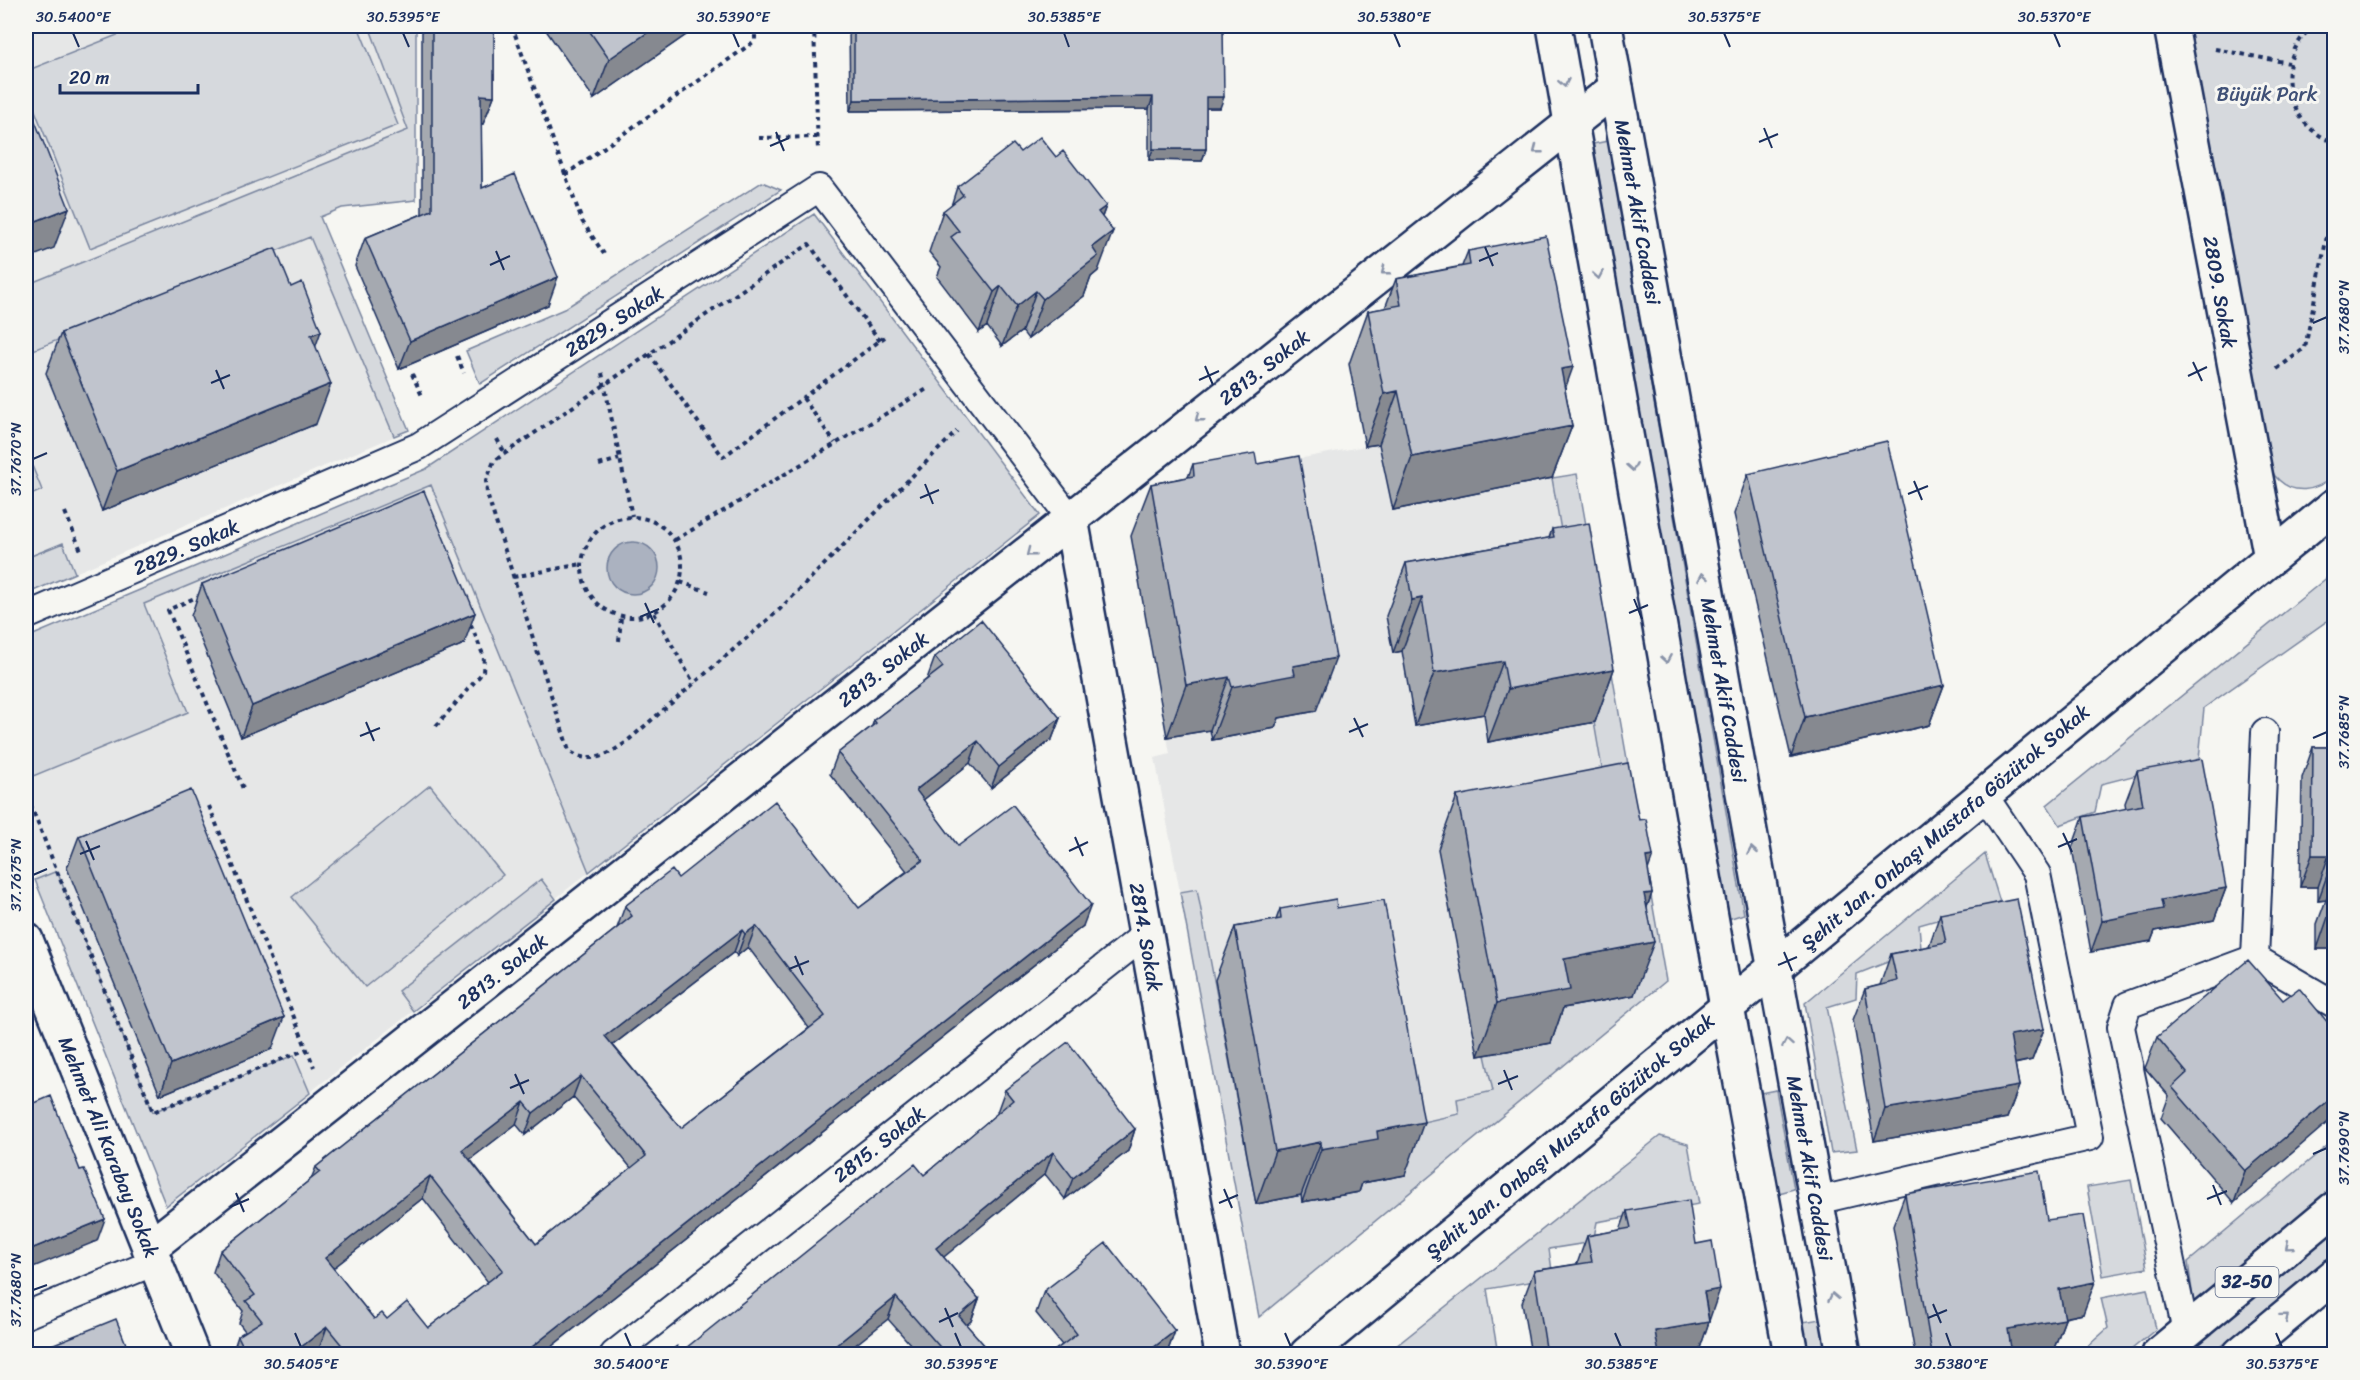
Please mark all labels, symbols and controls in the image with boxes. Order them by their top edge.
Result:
text: 30.5400°E [36,4,112,30]
text: 30.5395°E [367,4,441,30]
text: 30.5390°E [696,4,771,30]
text: 30.5385°E [1028,4,1102,30]
text: 30.5380°E [1358,4,1432,30]
text: 30.5375°E [1688,4,1762,30]
text: 30.5370°E [2018,4,2092,30]
scale bar [60,57,198,95]
text: 20 m [69,62,109,94]
park label: Büyük Park [2217,77,2318,112]
one-way arrow [1557,78,1570,88]
street label: Mehmet Akif Caddesi [1604,117,1671,308]
one-way arrow [1533,143,1544,154]
street label: 2809. Sokak [2192,233,2247,352]
one-way arrow [1380,264,1391,275]
one-way arrow [1592,270,1604,280]
street label: 2829. Sokak [557,276,671,367]
text: 37.7680°N [2331,280,2357,354]
street label: 2813. Sokak [1211,320,1318,415]
one-way arrow [1195,411,1206,422]
text: 37.7670°N [3,422,29,496]
one-way arrow [1625,462,1638,472]
street label: 2829. Sokak [128,509,245,586]
one-way arrow [1025,545,1036,556]
one-way arrow [1698,572,1710,581]
street label: Mehmet Akif Caddesi [1690,595,1757,786]
street label: 2813. Sokak [830,622,937,717]
one-way arrow [1659,655,1671,664]
street label: Şehit Jan. Onbaşı Mustafa Gözütok Sokak [1793,695,2098,959]
text: 37.7685°N [2331,695,2357,769]
text: 37.7675°N [3,838,29,911]
one-way arrow [1746,847,1759,857]
street label: 2814. Sokak [1119,880,1172,995]
street label: 2813. Sokak [449,924,556,1019]
street label: Şehit Jan. Onbaşı Mustafa Gözütok Sokak [1418,1004,1723,1268]
street label: Mehmet Ali Karabay Sokak [48,1031,169,1263]
one-way arrow [1781,1039,1794,1049]
street label: Mehmet Akif Caddesi [1776,1073,1843,1264]
street label: 2815. Sokak [825,1097,934,1192]
text: 37.7690°N [2331,1110,2357,1185]
one-way arrow [2285,1239,2296,1250]
text: 37.7680°N [3,1253,29,1327]
road number: 32-50 [2216,1267,2278,1297]
one-way arrow [1828,1292,1840,1302]
one-way arrow [2278,1313,2289,1324]
text: 30.5405°E [264,1351,340,1377]
text: 30.5400°E [594,1351,670,1377]
text: 30.5395°E [925,1351,999,1377]
text: 30.5390°E [1254,1351,1329,1377]
text: 30.5385°E [1585,1351,1659,1377]
text: 30.5380°E [1915,1351,1989,1377]
text: 30.5375°E [2246,1351,2320,1377]

